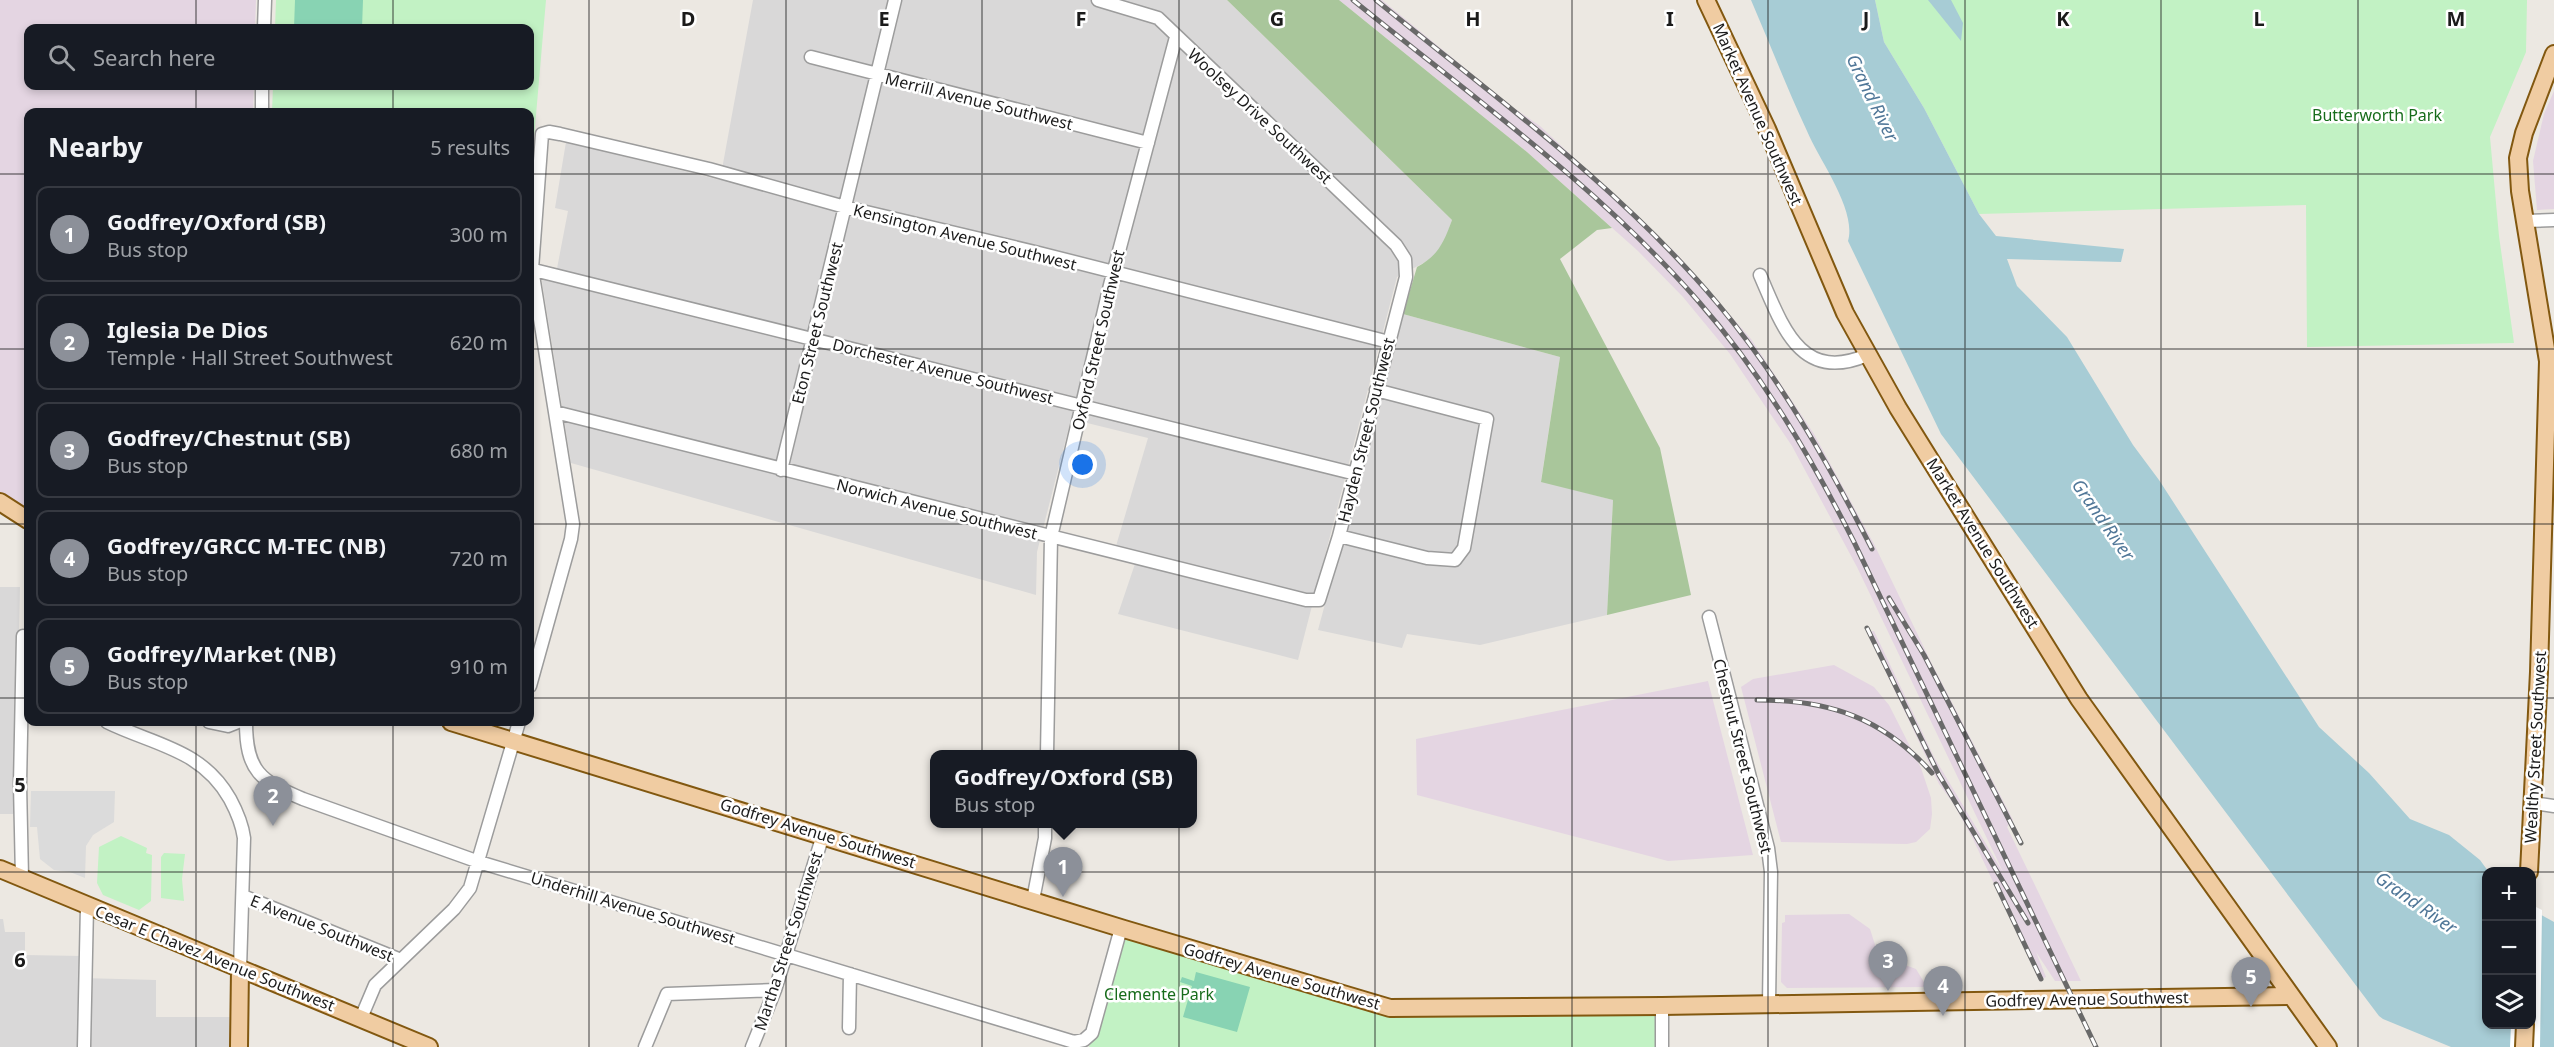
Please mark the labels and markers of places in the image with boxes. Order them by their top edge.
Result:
pin: 2 [254,776,292,826]
pin: 1 [1044,848,1082,897]
pin: 3 [1868,942,1908,991]
pin: 5 [2232,958,2270,1007]
pin: 4 [1924,966,1962,1016]

